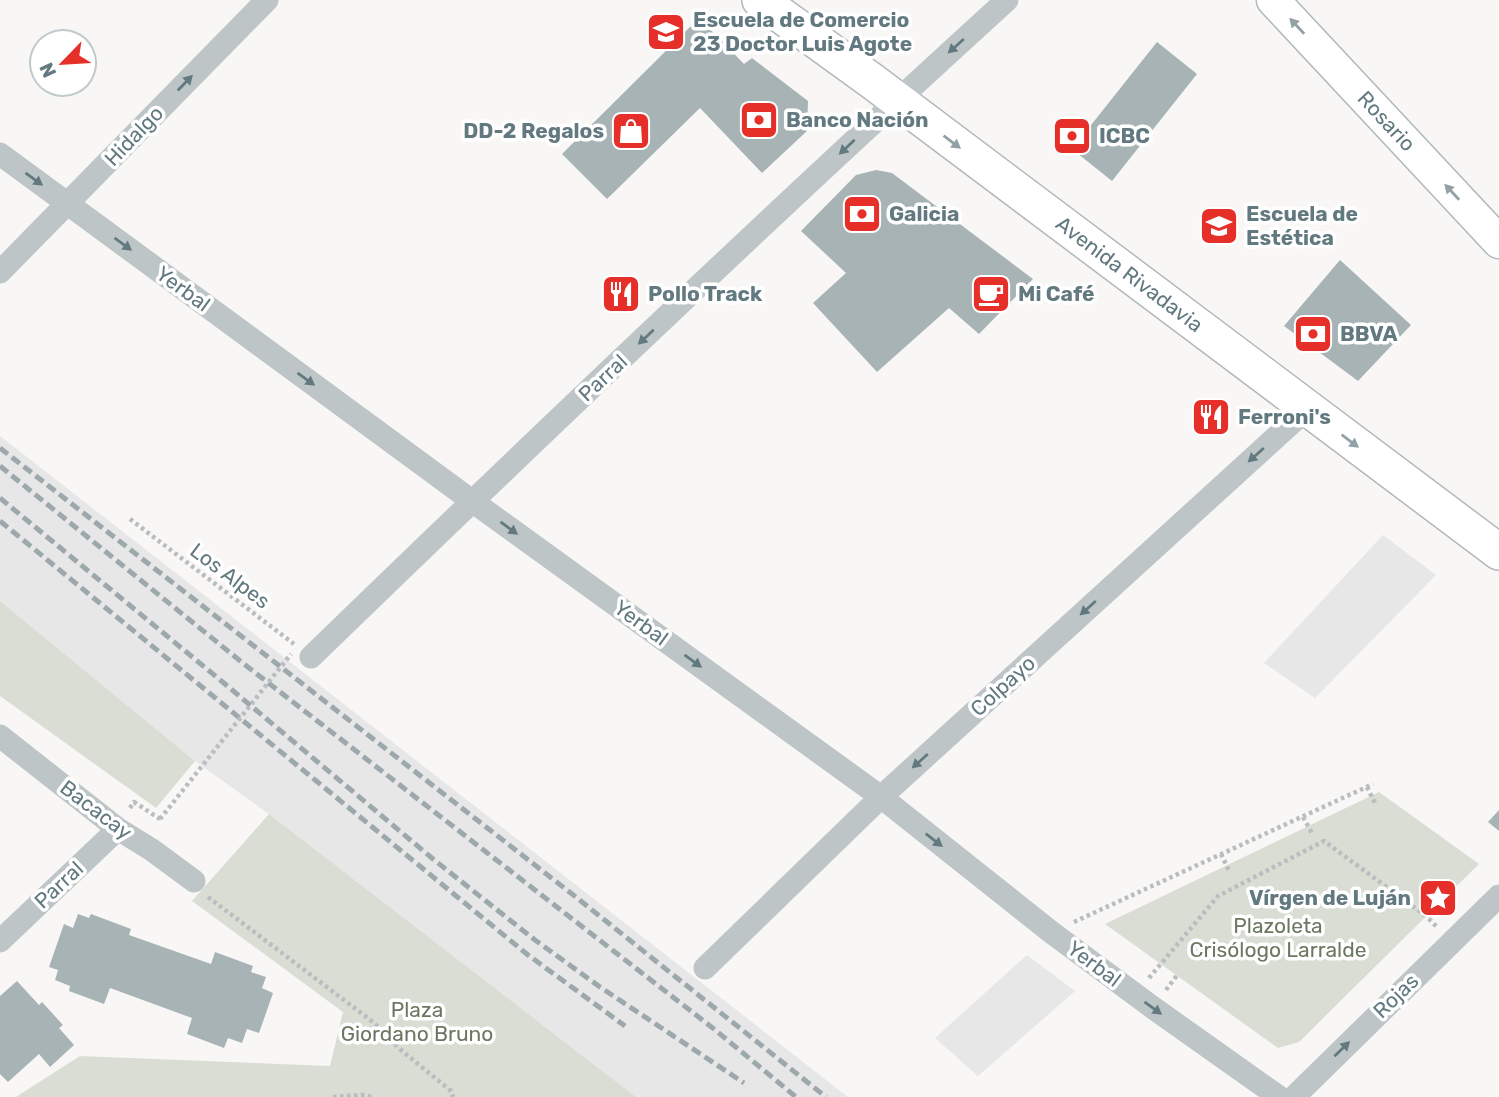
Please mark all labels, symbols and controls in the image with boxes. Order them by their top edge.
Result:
place label: Escuela de Comercio 23 Doctor Luis Agote [693,7,912,56]
school or university icon: Escuela de Comercio 23 Doctor Luis Agote [645,11,687,53]
one-way arrow [1290,18,1306,35]
north arrow [28,28,98,98]
one-way arrow [947,38,965,54]
text: N [35,59,61,81]
one-way arrow [177,75,194,92]
street label: Rosario [1353,86,1421,156]
bank icon: Banco Nación [738,99,780,141]
street label: Hidalgo [99,100,168,171]
place label: Banco Nación [786,107,929,132]
shop icon: DD-2 Regalos [610,110,652,152]
bank icon: ICBC [1051,115,1093,157]
place label: DD-2 Regalos [463,118,604,143]
place label: ICBC [1099,123,1150,148]
one-way arrow [943,135,961,149]
one-way arrow [839,139,856,155]
one-way arrow [25,171,43,185]
one-way arrow [1445,184,1461,201]
bank icon: Galicia [841,193,883,235]
place label: Galicia [889,201,959,226]
place label: Escuela de Estética [1246,201,1358,250]
school or university icon: Escuela de Estética [1198,205,1240,247]
street label: Avenida Rivadavia [1051,211,1208,337]
one-way arrow [113,237,132,251]
street label: Yerbal [151,261,215,317]
restaurant icon: Pollo Track [600,273,642,315]
cafe icon: Mi Café [970,273,1012,315]
place label: Pollo Track [648,281,763,306]
place label: Mi Café [1018,281,1095,306]
bank icon: BBVA [1292,313,1334,355]
place label: BBVA [1340,321,1398,346]
one-way arrow [638,328,655,344]
street label: Parral [573,349,632,406]
one-way arrow [297,371,315,385]
restaurant icon: Ferroni's [1190,396,1232,438]
place label: Ferroni's [1238,404,1331,429]
one-way arrow [1340,433,1358,448]
one-way arrow [1248,446,1265,462]
one-way arrow [500,520,518,534]
street label: Los Alpes [186,538,275,614]
street label: Yerbal [609,595,673,651]
one-way arrow [1079,600,1097,616]
street label: Colpayo [965,650,1040,721]
one-way arrow [684,654,702,668]
one-way arrow [912,753,929,769]
street label: Bacacay [55,775,137,845]
one-way arrow [925,832,943,847]
street label: Parral [29,856,88,913]
place icon: Vírgen de Luján [1417,877,1459,919]
place label: Vírgen de Luján [1249,885,1411,910]
park label: Plazoleta Crisólogo Larralde [1190,913,1366,962]
street label: Yerbal [1063,935,1126,992]
street label: Rojas [1368,968,1424,1023]
park label: Plaza Giordano Bruno [341,997,493,1046]
one-way arrow [1144,1001,1162,1015]
one-way arrow [1334,1041,1351,1058]

